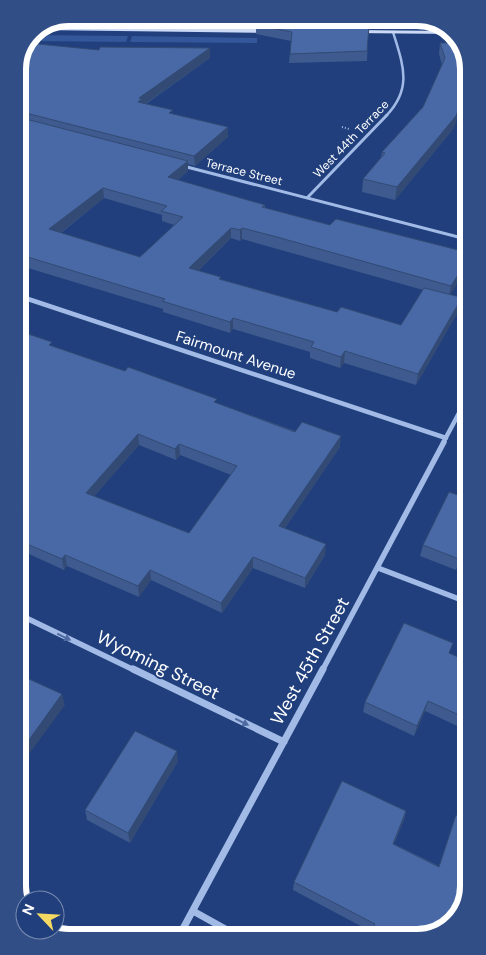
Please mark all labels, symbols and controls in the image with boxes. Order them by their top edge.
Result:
street label: West 44th Terrace [310,96,392,181]
street label: Terrace Street [204,155,284,189]
street label: Fairmount Avenue [173,326,299,384]
street label: West 45th Street [265,593,355,729]
street label: Wyoming Street [93,625,223,705]
one-way arrow [57,633,71,641]
one-way arrow [235,718,249,726]
north arrow [15,890,65,940]
text: N [18,901,39,918]

